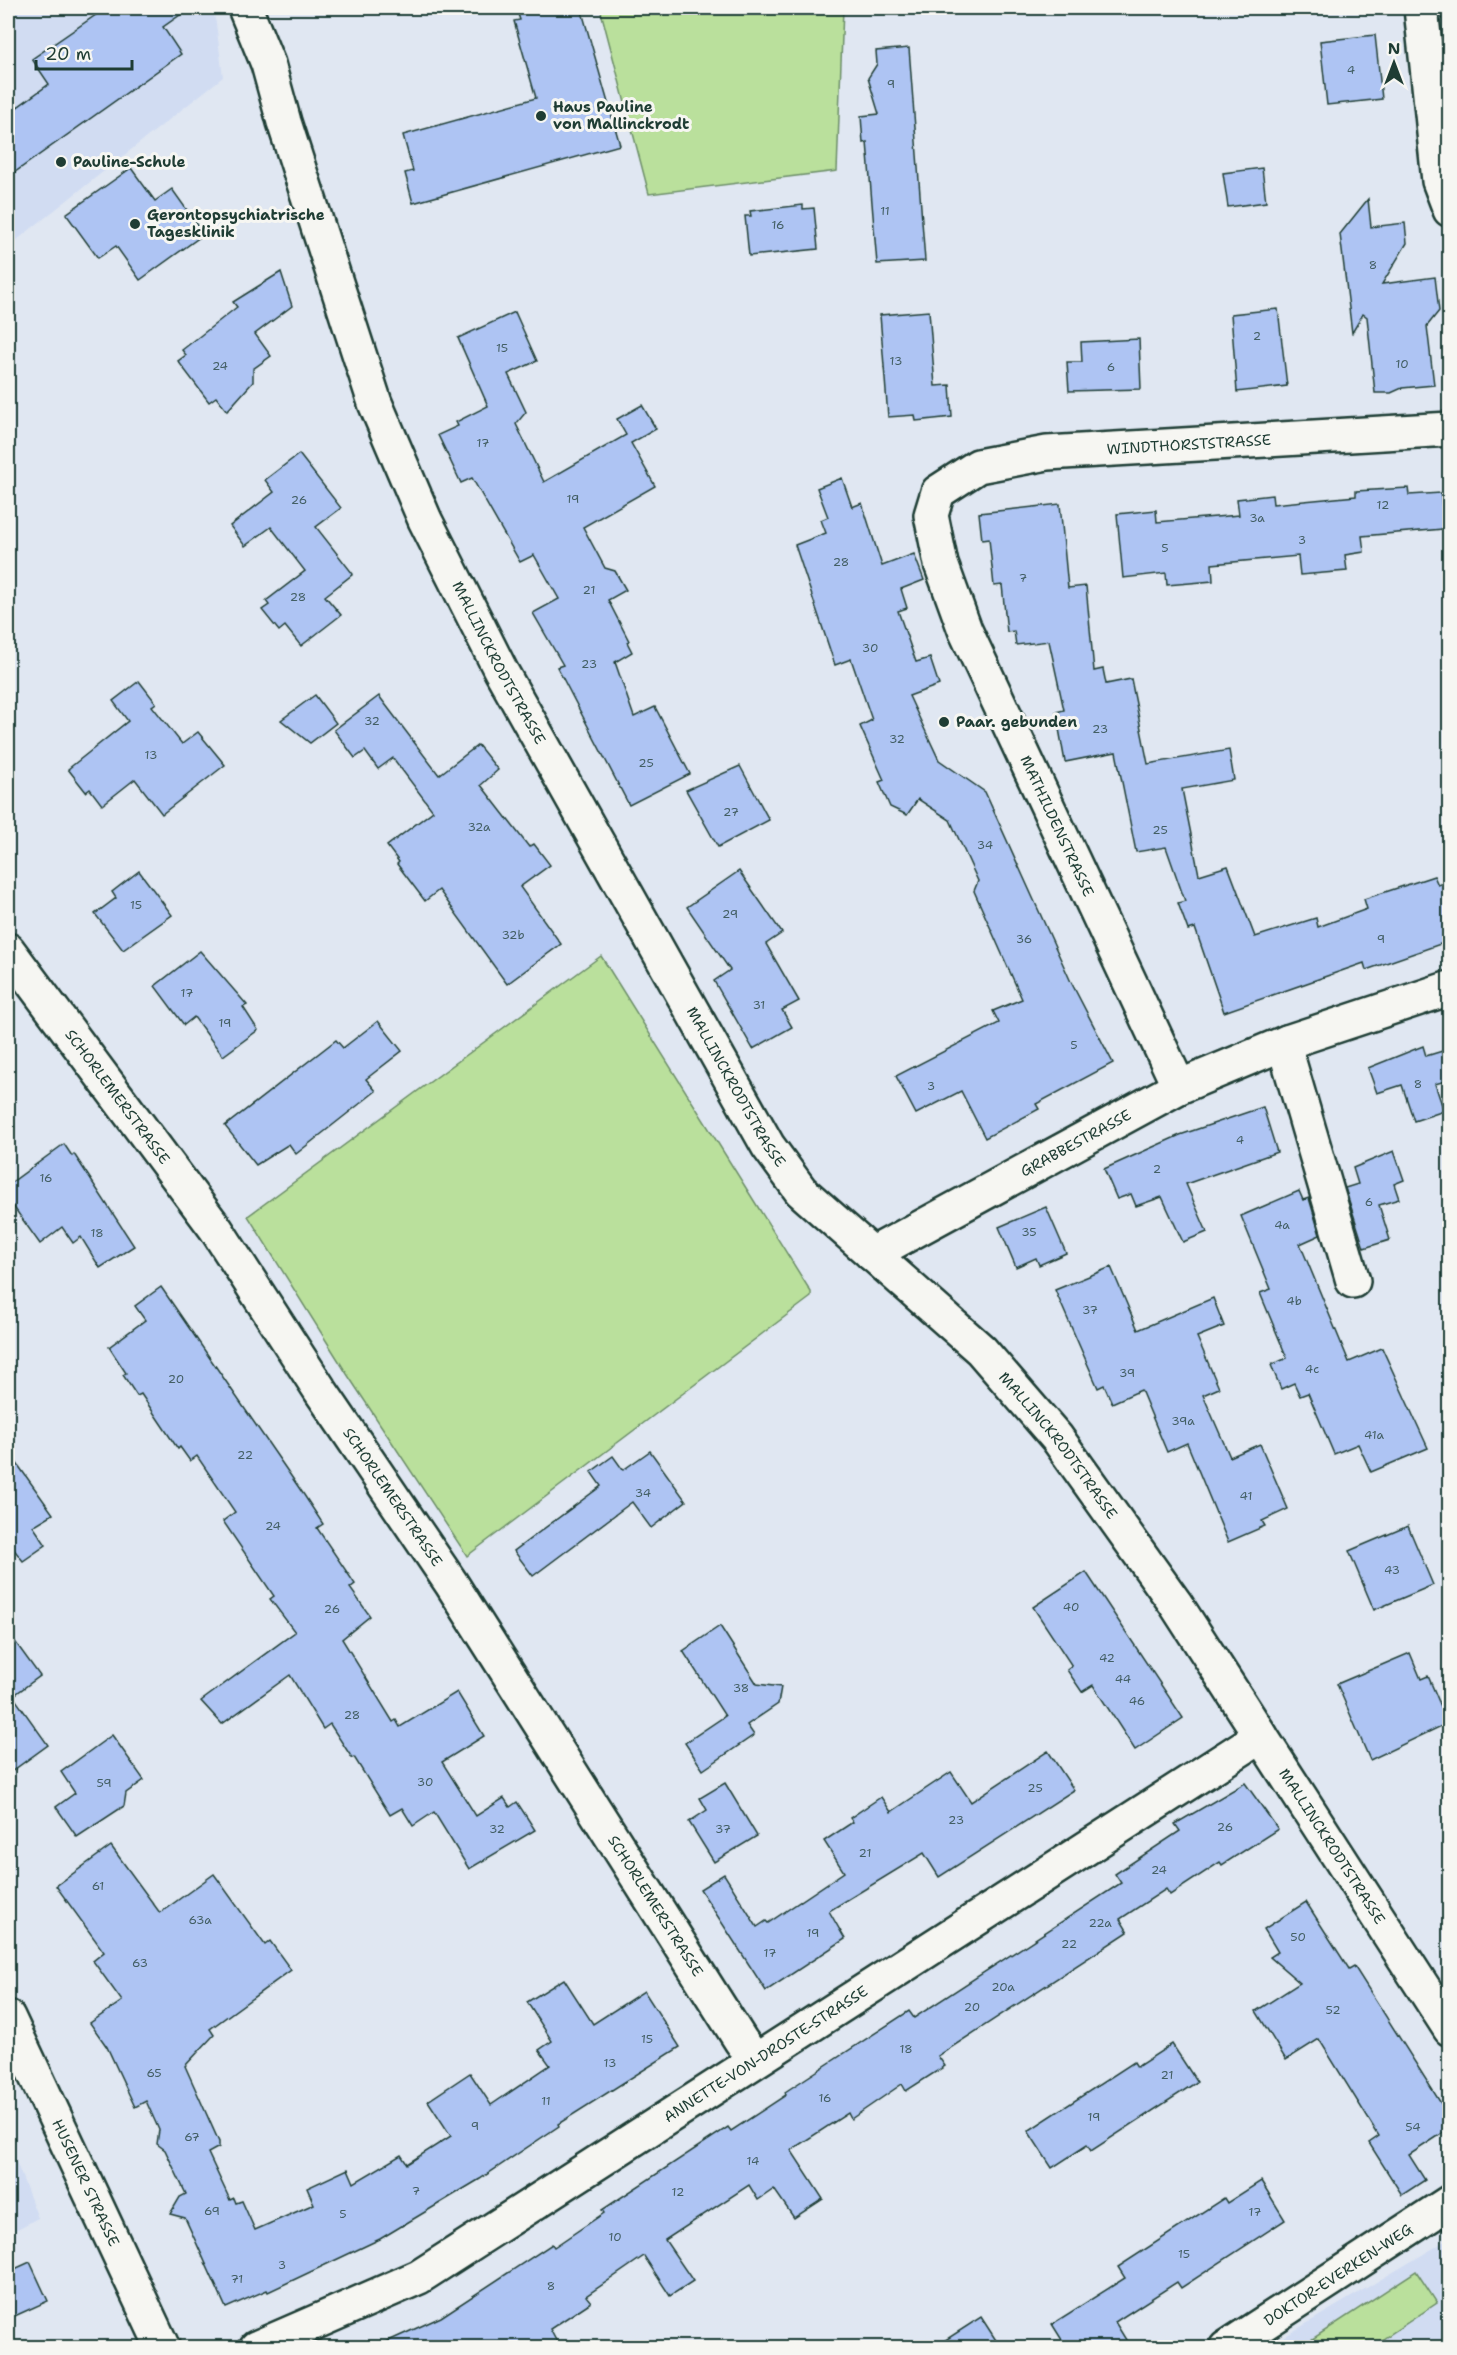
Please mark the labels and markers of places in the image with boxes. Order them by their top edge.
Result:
place label: Haus Pauline von Mallinckrodt [553,97,689,134]
marker: Haus Pauline von Mallinckrodt [534,109,548,123]
place label: Pauline-Schule [73,152,186,172]
marker: Pauline-Schule [54,155,68,169]
place label: Gerontopsychiatrische Tagesklinik [147,205,325,242]
marker: Gerontopsychiatrische Tagesklinik [128,217,142,231]
place label: Paar. gebunden [956,712,1077,732]
marker: Paar. gebunden [937,715,951,729]

